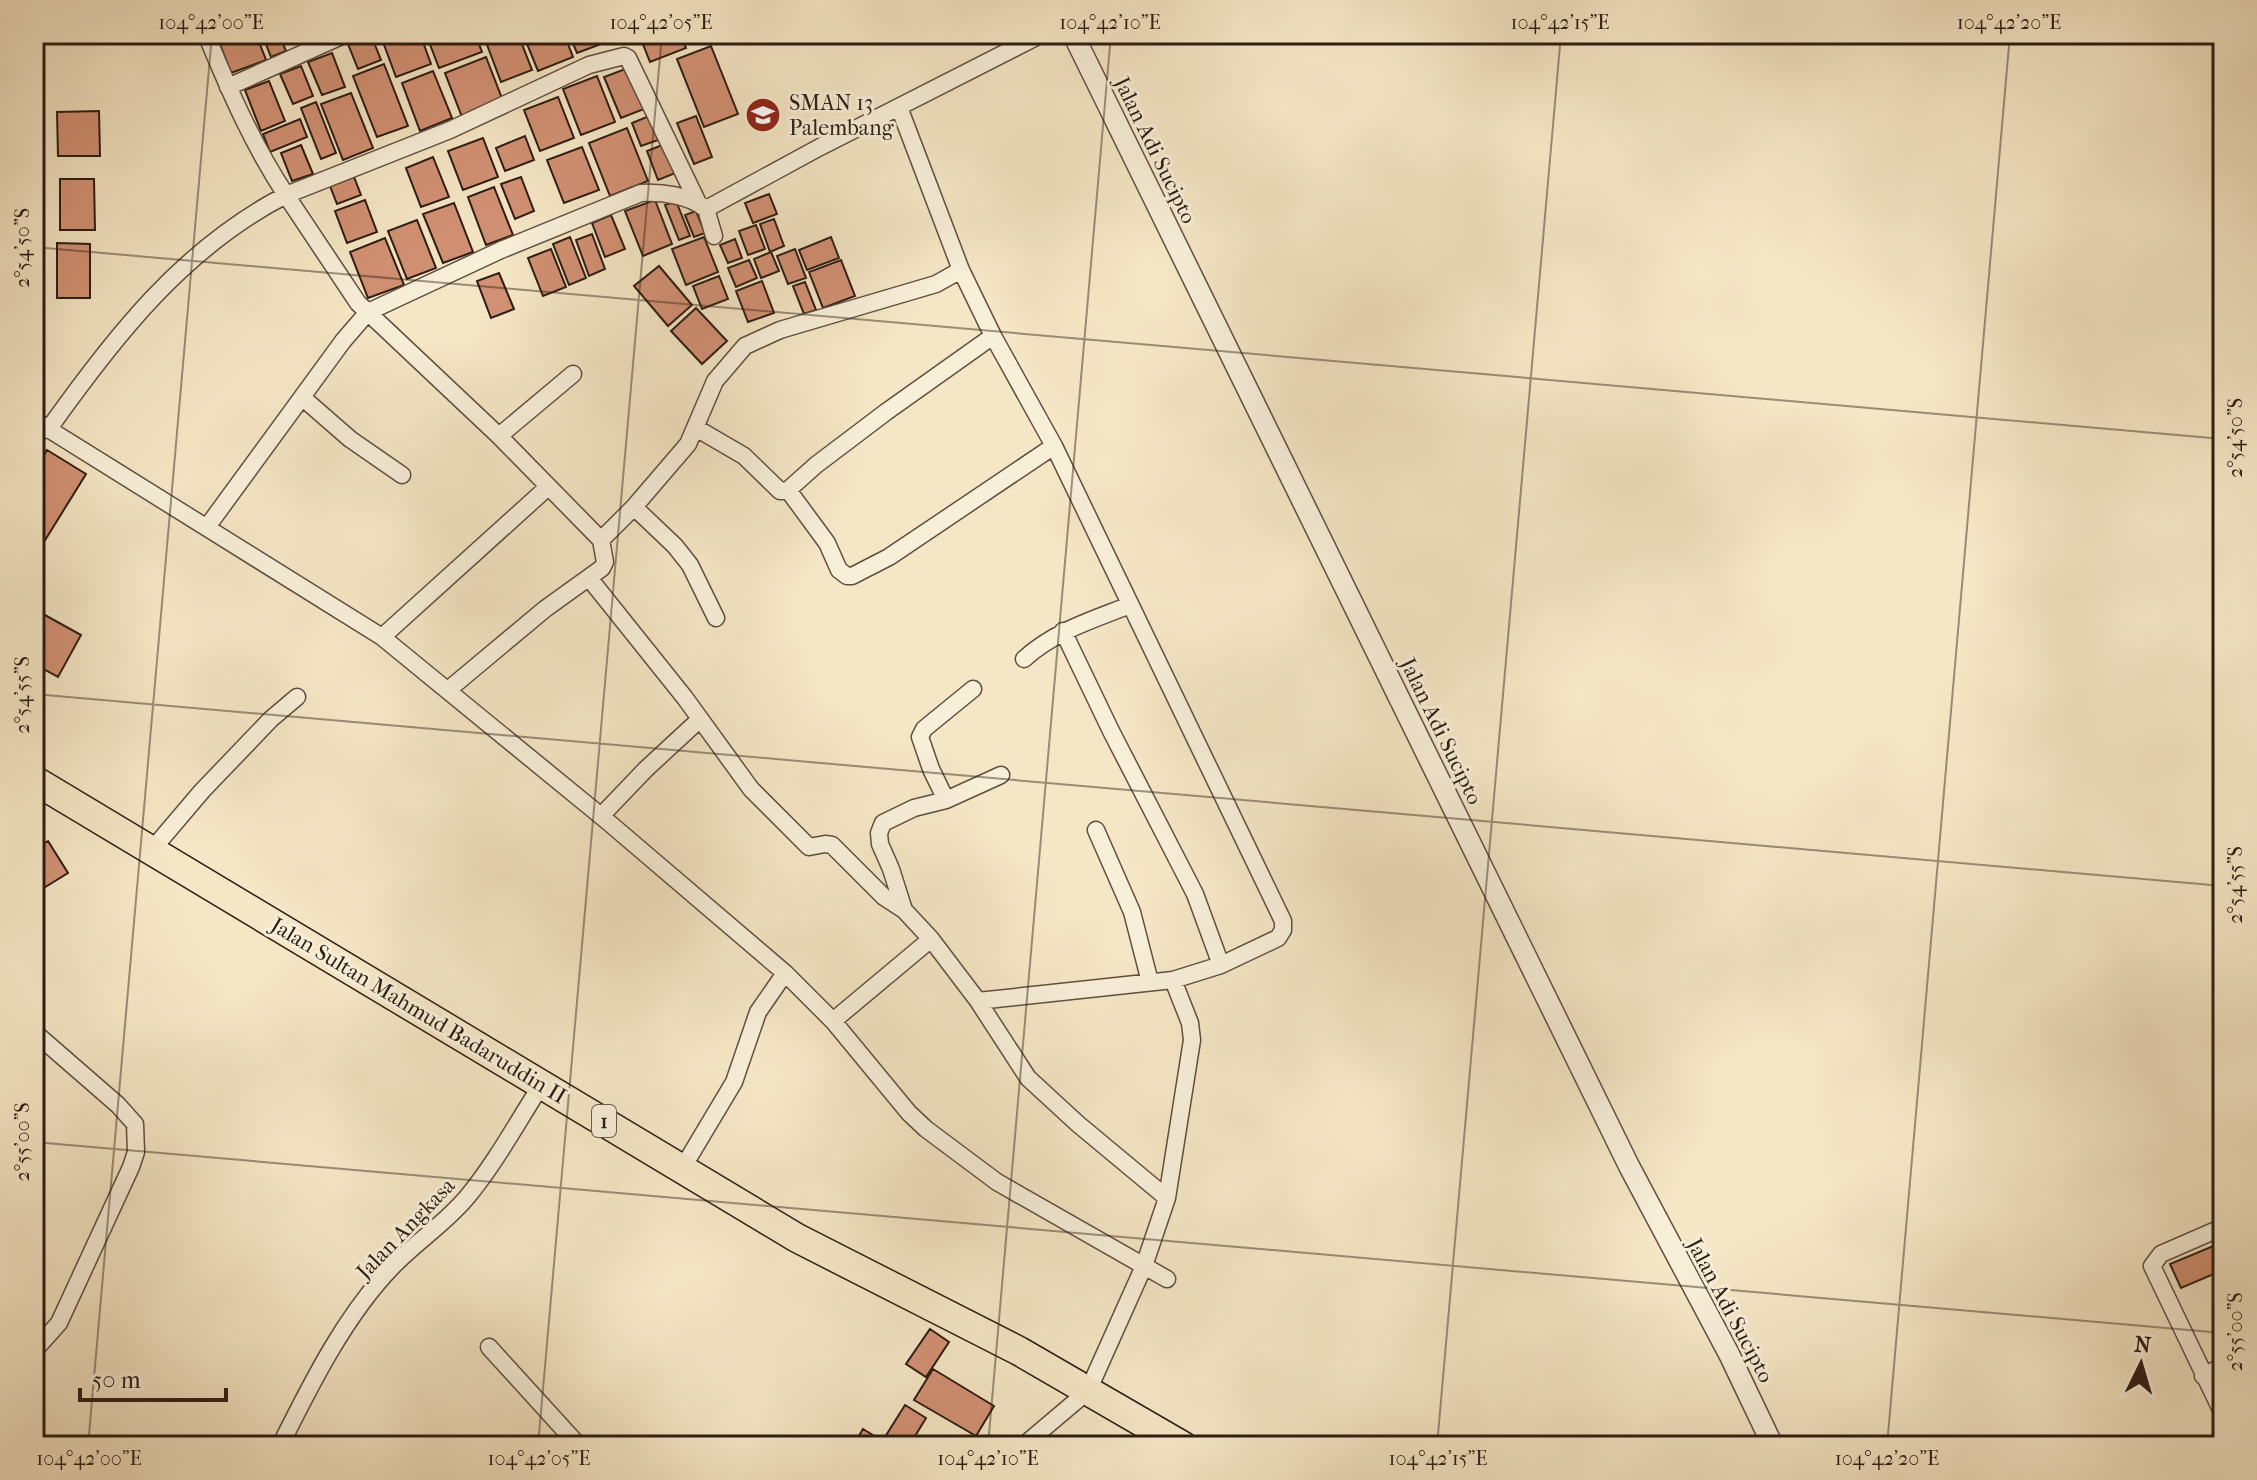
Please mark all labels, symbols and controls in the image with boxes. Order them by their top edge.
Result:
text: 104°42'00"E [158,11,264,34]
text: 104°42'05"E [610,11,712,34]
text: 104°42'10"E [1059,11,1161,34]
text: 104°42'15"E [1510,11,1610,34]
text: 104°42'20"E [1957,11,2061,34]
street label: Jalan Adi Sucipto [1107,71,1202,228]
place label: SMAN 13 Palembang [789,90,894,141]
school or university icon: SMAN 13 Palembang [744,96,782,134]
text: 2°54'50"S [11,208,34,288]
text: 2°54'50"S [2224,398,2247,478]
street label: Jalan Adi Sucipto [1393,652,1488,809]
text: 2°54'55"S [11,656,34,734]
text: 2°54'55"S [2224,846,2247,924]
street label: Jalan Sultan Mahmud Badaruddin II [264,911,571,1110]
text: 2°55'00"S [11,1102,34,1182]
road number: 1 [592,1105,616,1137]
street label: Jalan Angkasa [350,1172,461,1286]
street label: Jalan Adi Sucipto [1680,1232,1779,1387]
text: 2°55'00"S [2224,1292,2247,1372]
north arrow [2101,1324,2181,1404]
text: N [2133,1331,2152,1359]
scale bar [80,1352,226,1402]
text: 50 m [92,1366,141,1394]
text: 104°42'00"E [36,1447,142,1470]
text: 104°42'05"E [488,1447,590,1470]
text: 104°42'10"E [937,1447,1039,1470]
text: 104°42'15"E [1388,1447,1488,1470]
text: 104°42'20"E [1835,1447,1939,1470]

